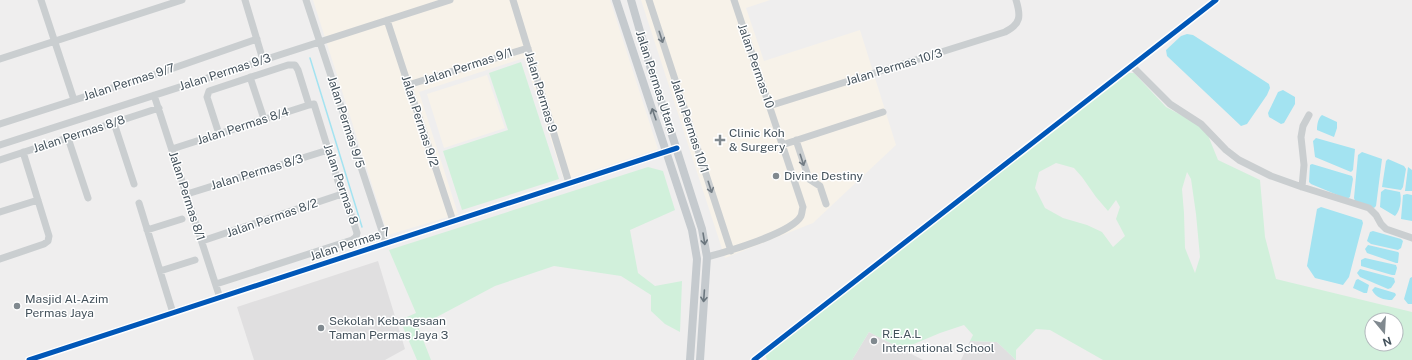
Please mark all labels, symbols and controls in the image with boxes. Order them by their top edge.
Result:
street label: Jalan Permas 10 [735,22,777,110]
street label: Jalan Permas Utara [633,29,679,135]
one-way arrow [658,30,665,43]
street label: Jalan Permas 9/1 [422,45,514,87]
street label: Jalan Permas 10/3 [844,46,944,88]
street label: Jalan Permas 9 [522,50,560,134]
street label: Jalan Permas 9/3 [177,51,273,93]
street label: Jalan Permas 9/7 [82,61,176,103]
street label: Jalan Permas 9/5 [325,74,368,170]
street label: Jalan Permas 9/2 [399,74,441,168]
street label: Jalan Permas 10/1 [668,77,712,175]
street label: Jalan Permas 8/4 [195,104,291,147]
one-way arrow [650,109,658,121]
street label: Jalan Permas 8/8 [31,112,127,155]
place label: Clinic Koh & Surgery [729,126,786,154]
marker: Clinic Koh & Surgery [714,134,726,146]
street label: Jalan Permas 8 [321,142,361,226]
street label: Jalan Permas 8/1 [166,150,208,242]
street label: Jalan Permas 8/3 [209,151,305,193]
one-way arrow [799,153,806,166]
place label: Divine Destiny [784,169,863,183]
marker: Divine Destiny [771,171,781,181]
one-way arrow [707,181,714,194]
street label: Jalan Permas 8/2 [225,196,319,240]
street label: Jalan Permas 7 [308,224,392,264]
one-way arrow [700,232,708,245]
one-way arrow [701,289,708,302]
place label: Masjid Al-Azim Permas Jaya [25,292,108,320]
marker: Masjid Al-Azim Permas Jaya [12,301,22,311]
north arrow [1364,312,1404,352]
place label: Sekolah Kebangsaan Taman Permas Jaya 3 [329,314,448,342]
marker: Sekolah Kebangsaan Taman Permas Jaya 3 [316,323,326,333]
place label: R.E.A.L International School [882,327,995,355]
text: N [1381,334,1393,349]
marker: R.E.A.L International School [869,336,879,346]

